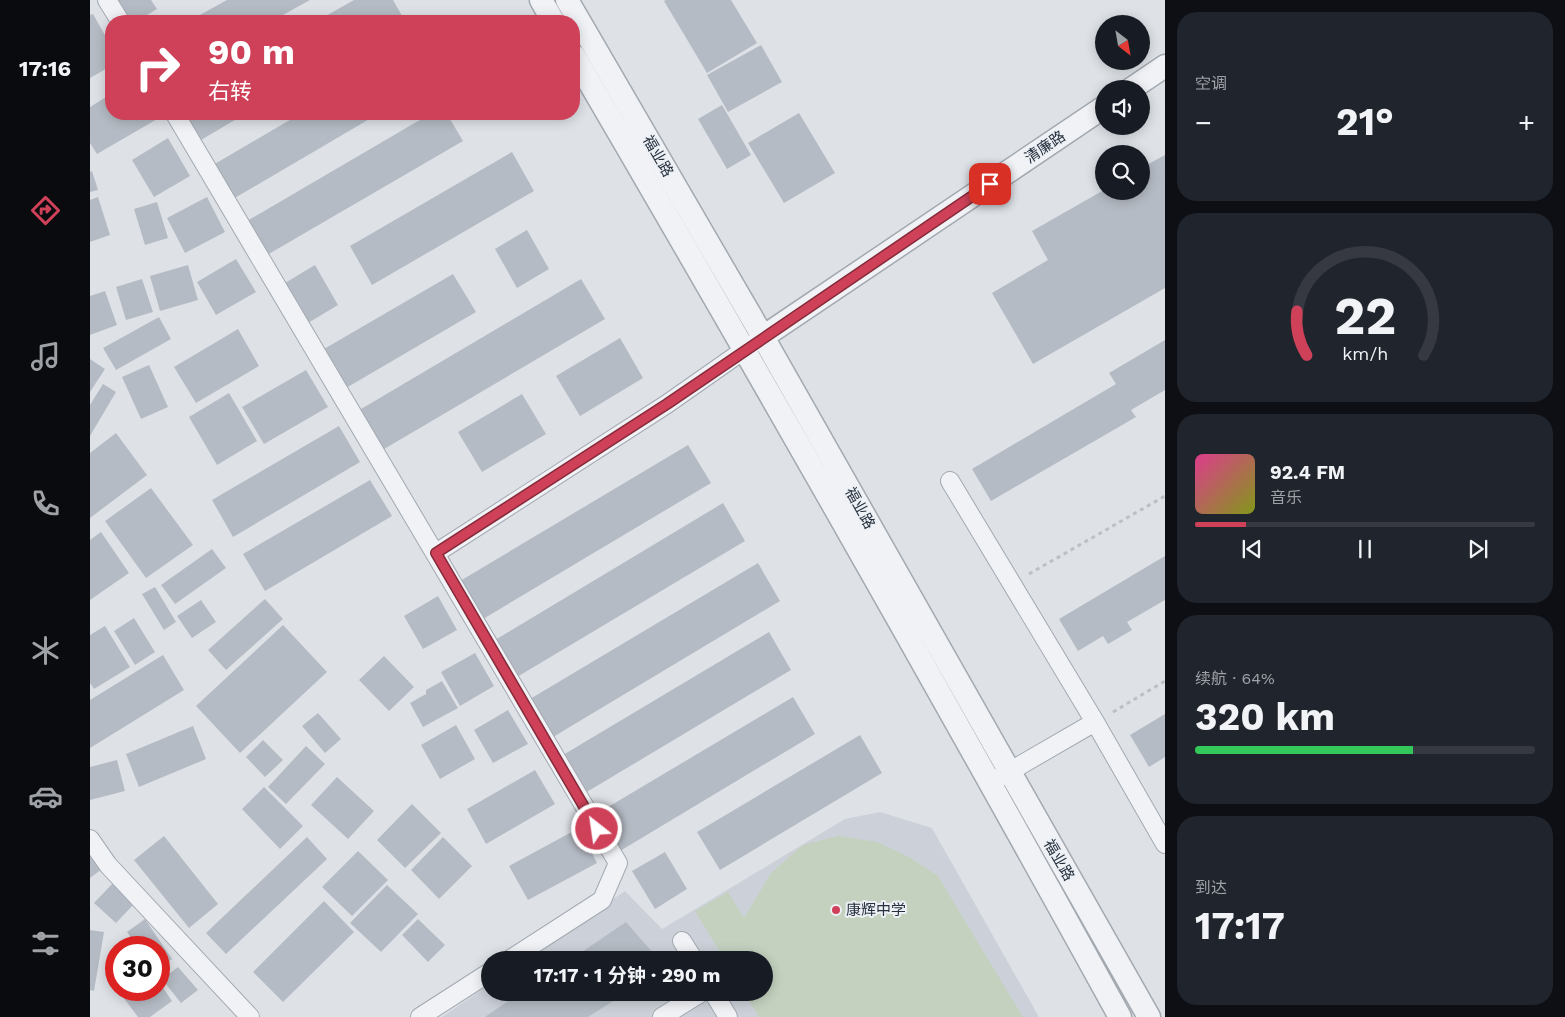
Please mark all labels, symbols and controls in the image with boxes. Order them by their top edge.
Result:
north arrow [1095,15,1150,70]
map controls [1095,15,1150,200]
text: 90 m [208,31,295,73]
icon: right [125,35,190,100]
text: 17:16 [19,56,71,81]
text: 空调 [1195,74,1227,93]
text: 右转 [208,79,252,104]
button: sound [1095,80,1150,135]
text: 21° [1336,100,1394,144]
text: − [1195,106,1212,139]
text: + [1518,106,1535,139]
street label: 清廉路 [1021,127,1069,167]
street label: 福业路 [639,132,677,180]
button: search [1095,145,1150,200]
pin [969,163,1011,205]
icon: arrive [976,170,1004,198]
icon: directions [28,193,63,228]
text: 22 [1334,286,1396,347]
icon: music [28,339,63,374]
text: km/h [1342,343,1388,364]
text: 92.4 FM [1270,461,1345,484]
street label: 福业路 [841,484,879,532]
icon: phone [28,486,63,521]
text: 音乐 [1270,488,1302,507]
icon: previous [1238,535,1266,563]
icon: pause [1351,535,1379,563]
icon: next [1464,535,1492,563]
icon: climate [28,633,63,668]
text: 续航 · 64% [1195,669,1275,688]
text: 320 km [1195,695,1335,739]
icon: car [28,779,63,814]
position arrow [570,802,622,854]
street label: 福业路 [1040,836,1078,884]
text: 到达 [1195,878,1227,897]
place label: 康辉中学 [846,901,906,919]
marker: 康辉中学 [830,904,842,916]
text: 17:17 [1195,904,1285,948]
icon: filters [28,926,63,961]
speed limit sign: 30 [105,936,170,1001]
text: 17:17 · 1 分钟 · 290 m [534,964,720,987]

